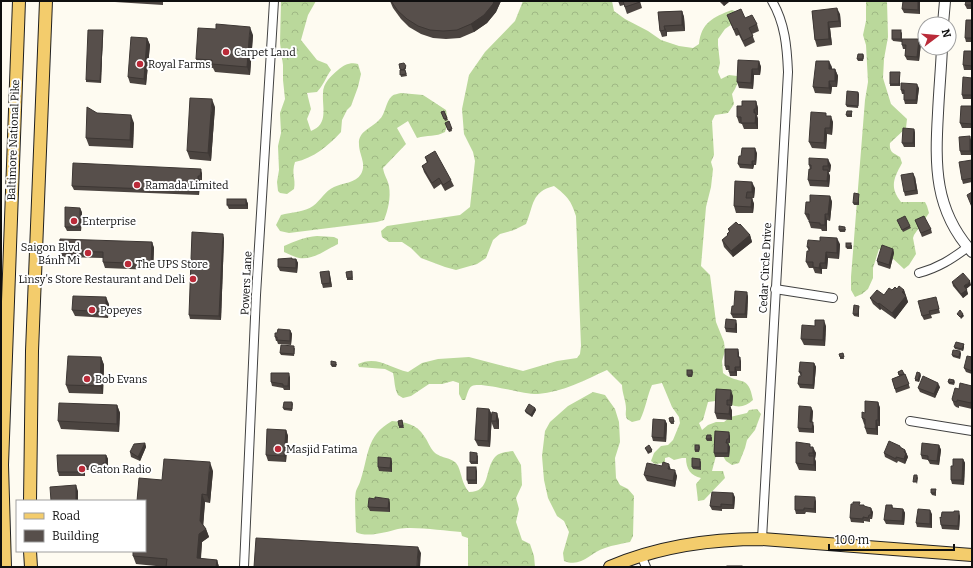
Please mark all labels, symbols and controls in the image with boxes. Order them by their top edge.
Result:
north arrow [917,16,957,56]
text: N [939,28,954,40]
place label: Carpet Land [234,46,296,59]
marker: Carpet Land [221,47,231,57]
place label: Royal Farms [148,58,210,71]
marker: Royal Farms [135,59,145,69]
street label: Baltimore National Pike [5,79,22,201]
place label: Ramada Limited [145,179,229,192]
marker: Ramada Limited [132,180,142,190]
place label: Enterprise [82,215,136,228]
marker: Enterprise [69,216,79,226]
street label: Cedar Circle Drive [757,222,774,314]
place label: Saigon Blvd Bánh Mì [21,241,81,267]
marker: Saigon Blvd Bánh Mì [83,248,93,258]
street label: Powers Lane [238,251,255,315]
place label: The UPS Store [136,258,208,271]
marker: The UPS Store [123,259,133,269]
place label: Linsy's Store Restaurant and Deli [18,273,186,286]
marker: Linsy's Store Restaurant and Deli [188,274,198,284]
place label: Popeyes [100,304,142,317]
marker: Popeyes [87,305,97,315]
place label: Bob Evans [95,373,147,386]
marker: Bob Evans [82,374,92,384]
place label: Masjid Fatima [286,443,358,456]
marker: Masjid Fatima [273,444,283,454]
place label: Caton Radio [90,463,151,476]
marker: Caton Radio [77,464,87,474]
legend [16,500,146,552]
text: Road [52,509,80,523]
scale bar [829,526,954,552]
text: Building [52,529,99,543]
text: 100 m [835,533,870,547]

